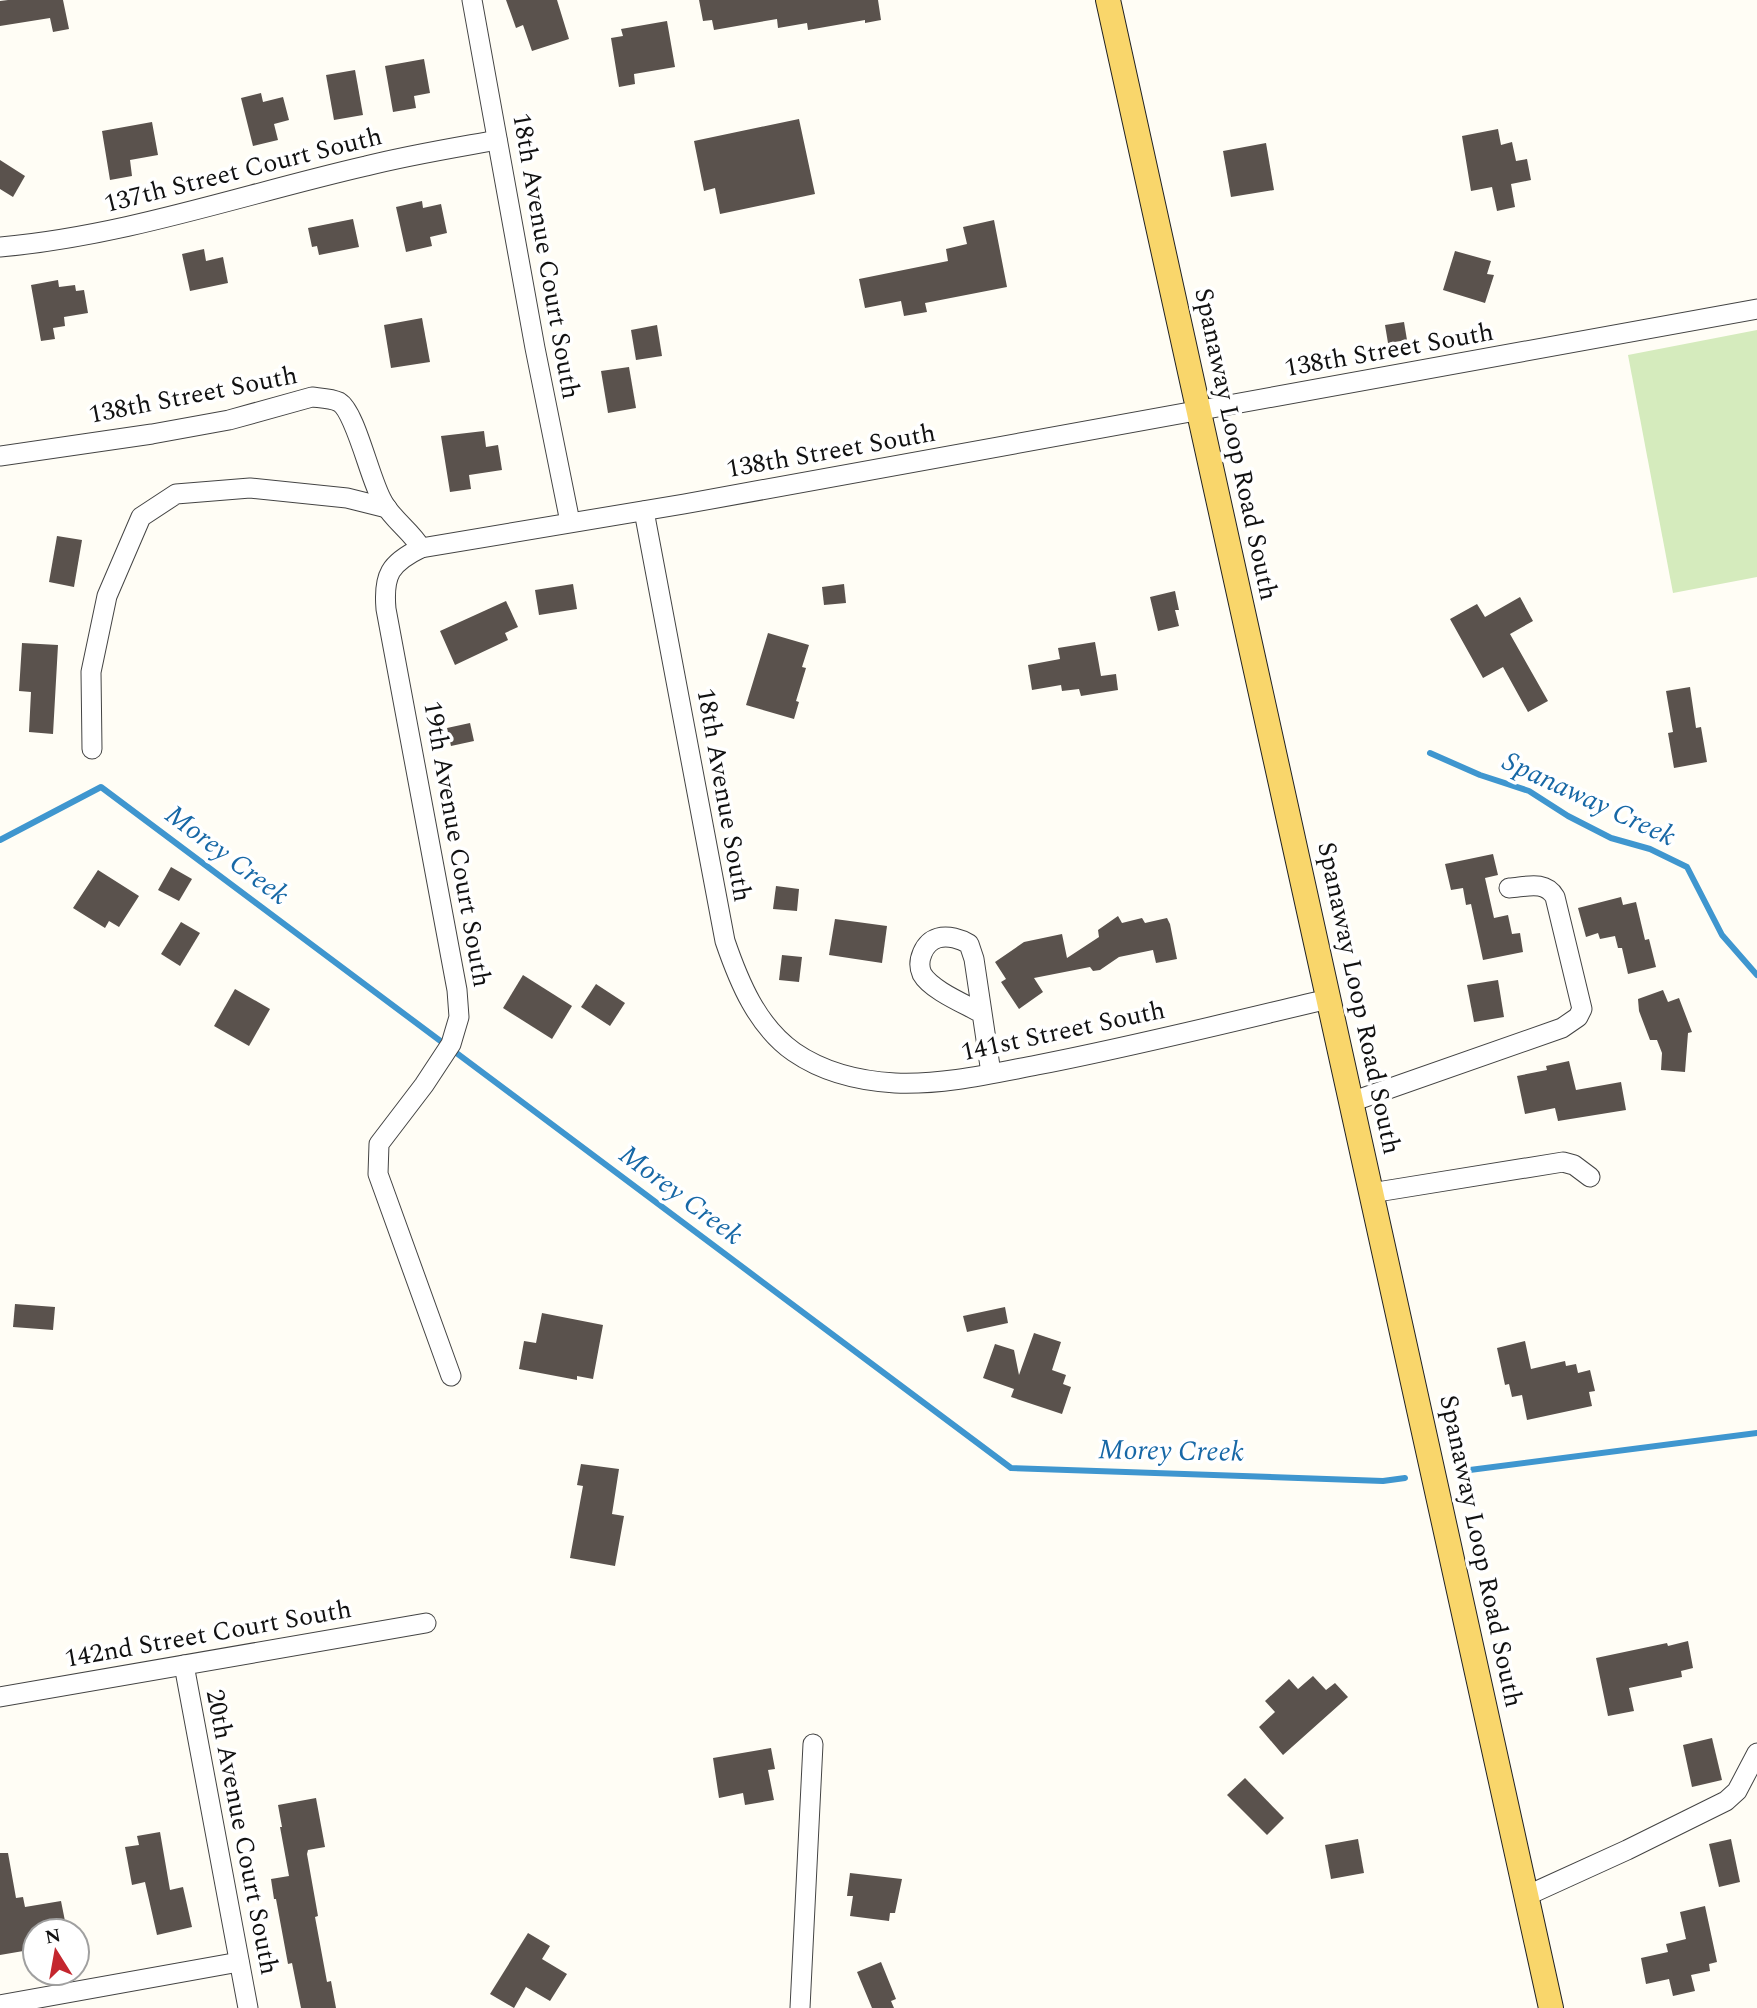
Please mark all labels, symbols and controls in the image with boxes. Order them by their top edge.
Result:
street label: 18th Avenue Court South [501,110,591,402]
street label: 137th Street Court South [100,116,386,224]
street label: Spanaway Loop Road South [1183,284,1289,604]
street label: 138th Street South [1281,312,1497,388]
street label: 138th Street South [85,355,301,435]
street label: 138th Street South [723,413,939,489]
street label: 18th Avenue South [686,685,762,905]
street label: 19th Avenue Court South [412,698,502,990]
water label: Spanaway Creek [1495,740,1683,858]
water label: Morey Creek [156,794,298,916]
street label: Spanaway Loop Road South [1306,838,1412,1158]
street label: 141st Street South [957,990,1169,1072]
water label: Morey Creek [610,1134,752,1256]
street label: Spanaway Loop Road South [1428,1391,1534,1711]
water label: Morey Creek [1098,1428,1244,1474]
street label: 142nd Street Court South [61,1589,355,1679]
street label: 20th Avenue Court South [195,1686,289,1978]
north arrow [21,1917,91,1987]
text: N [43,1921,63,1952]

